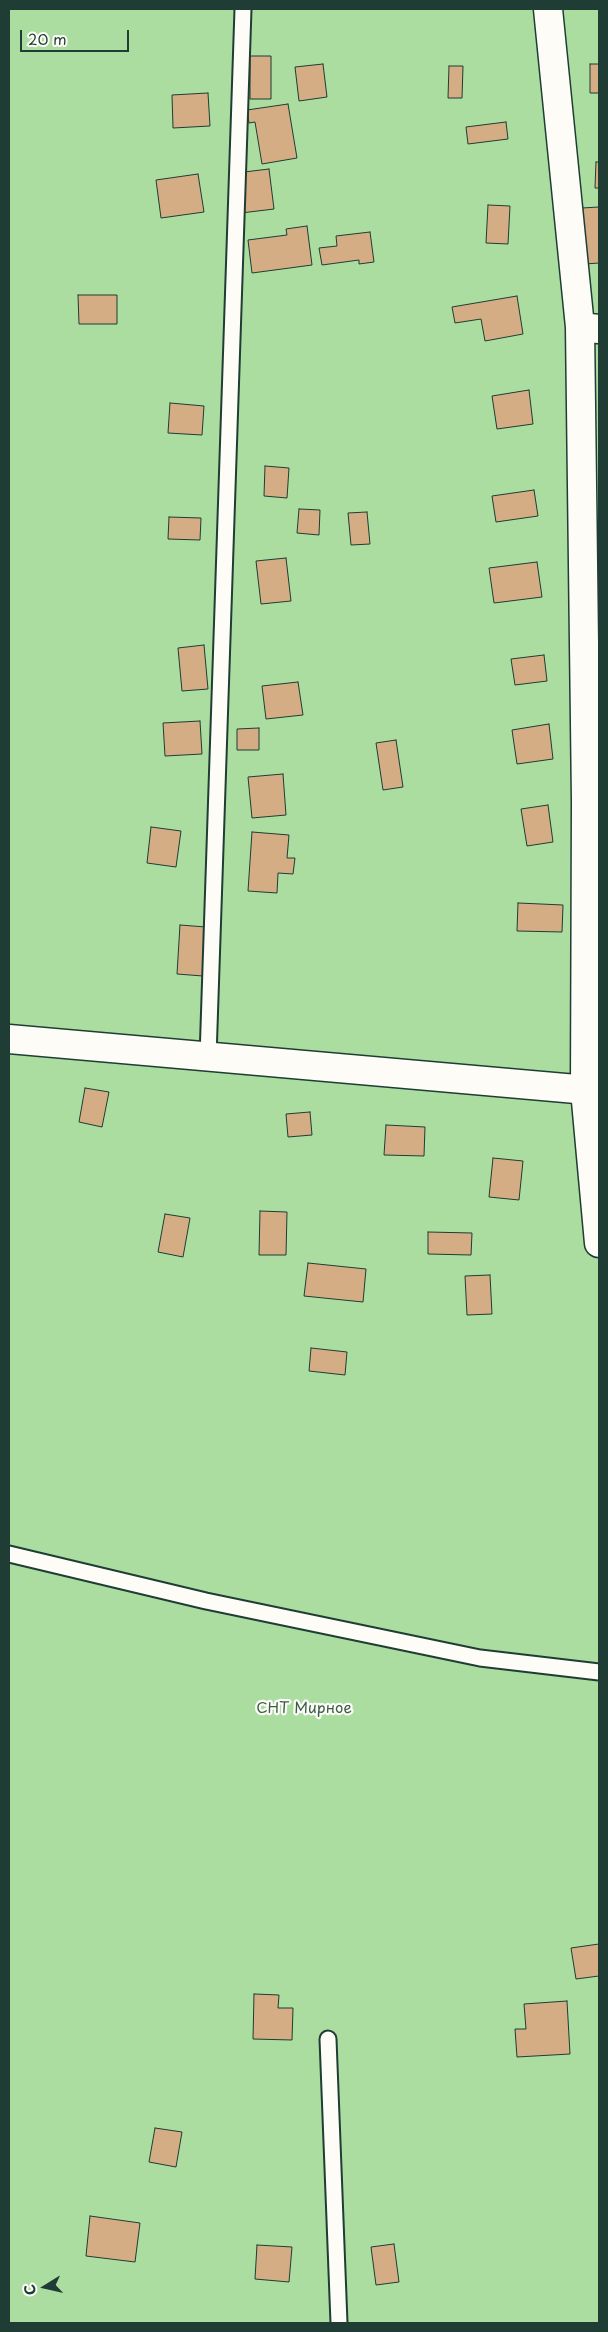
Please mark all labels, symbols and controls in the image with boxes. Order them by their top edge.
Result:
scale bar [22,20,131,52]
text: 20 m [28,27,67,50]
park label: СНТ Мирное [256,1700,352,1718]
north arrow [20,2262,70,2312]
text: С [18,2283,41,2297]

